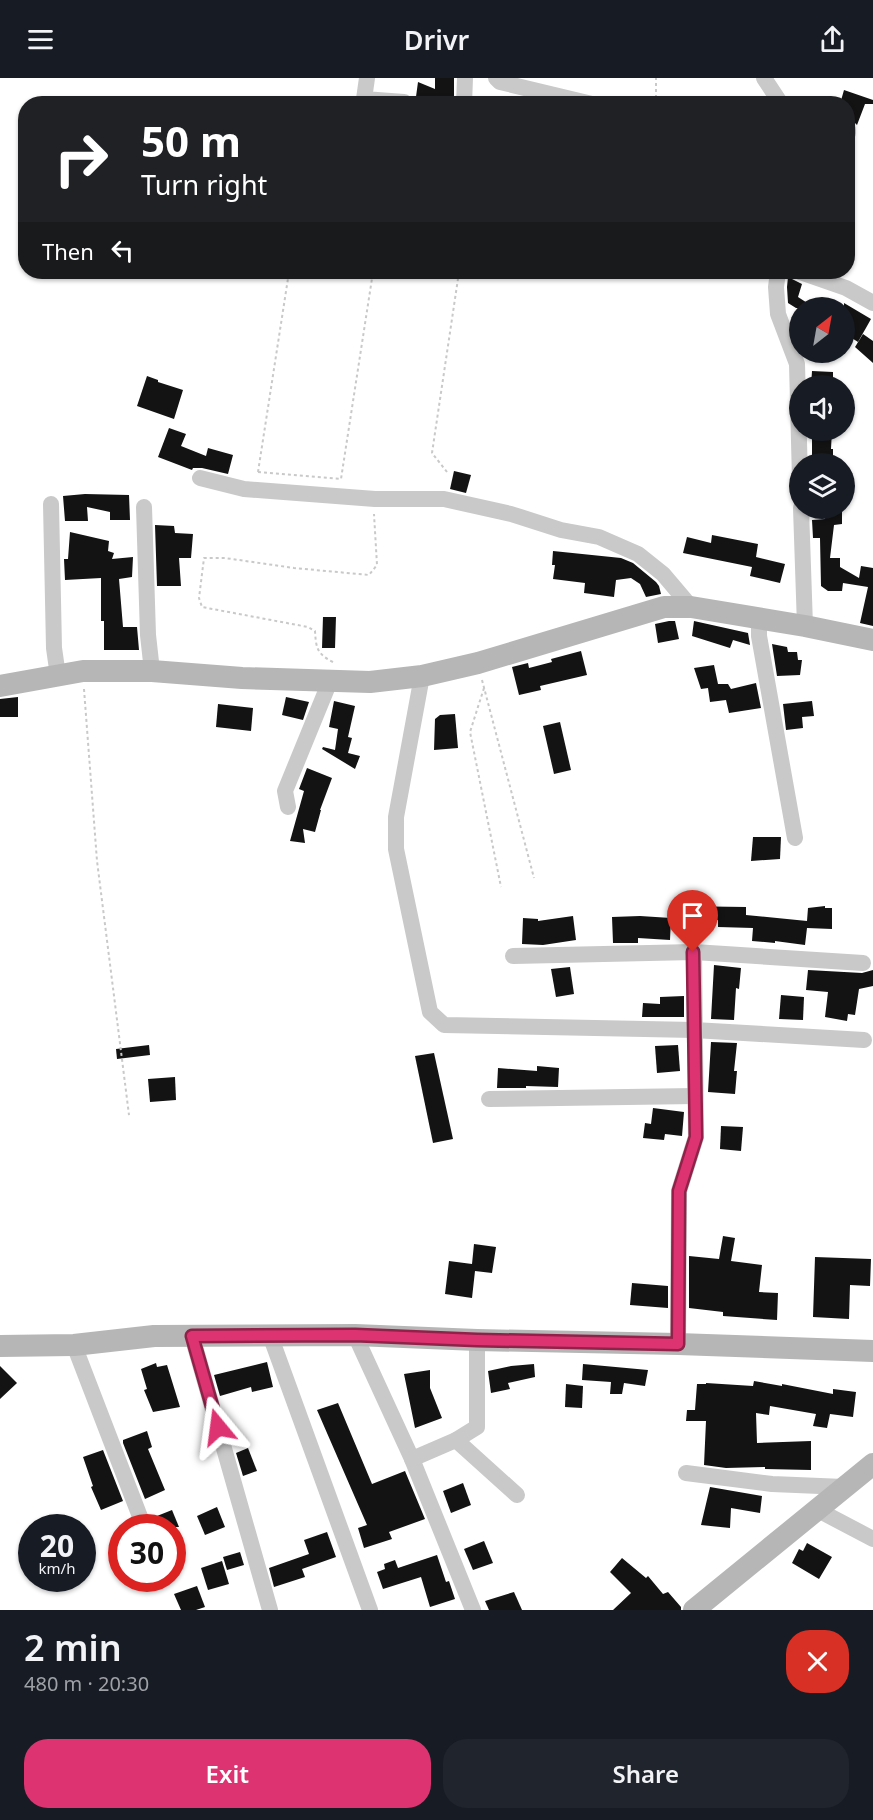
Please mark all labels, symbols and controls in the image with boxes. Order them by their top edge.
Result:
text: Drivr [404,21,469,58]
icon: menu [24,23,57,56]
icon: share [816,23,849,56]
text: 50 m [141,112,241,169]
icon: right [42,120,120,198]
text: Turn right [141,166,267,203]
icon: left [106,234,139,267]
text: Then [42,236,94,266]
north arrow [789,297,855,363]
map controls [789,297,855,519]
button: sound [789,375,855,441]
button: layers [789,453,855,519]
pin [667,890,718,952]
icon: arrive [676,899,709,932]
position arrow [186,1395,250,1459]
speed limit sign: 30 [108,1514,186,1592]
text: 20 [40,1525,74,1566]
text: km/h [39,1558,75,1578]
text: 2 min [24,1623,122,1672]
button: close [786,1630,849,1693]
text: 480 m · 20:30 [24,1670,149,1697]
button: Exit [24,1739,431,1808]
button: Share [443,1739,849,1808]

